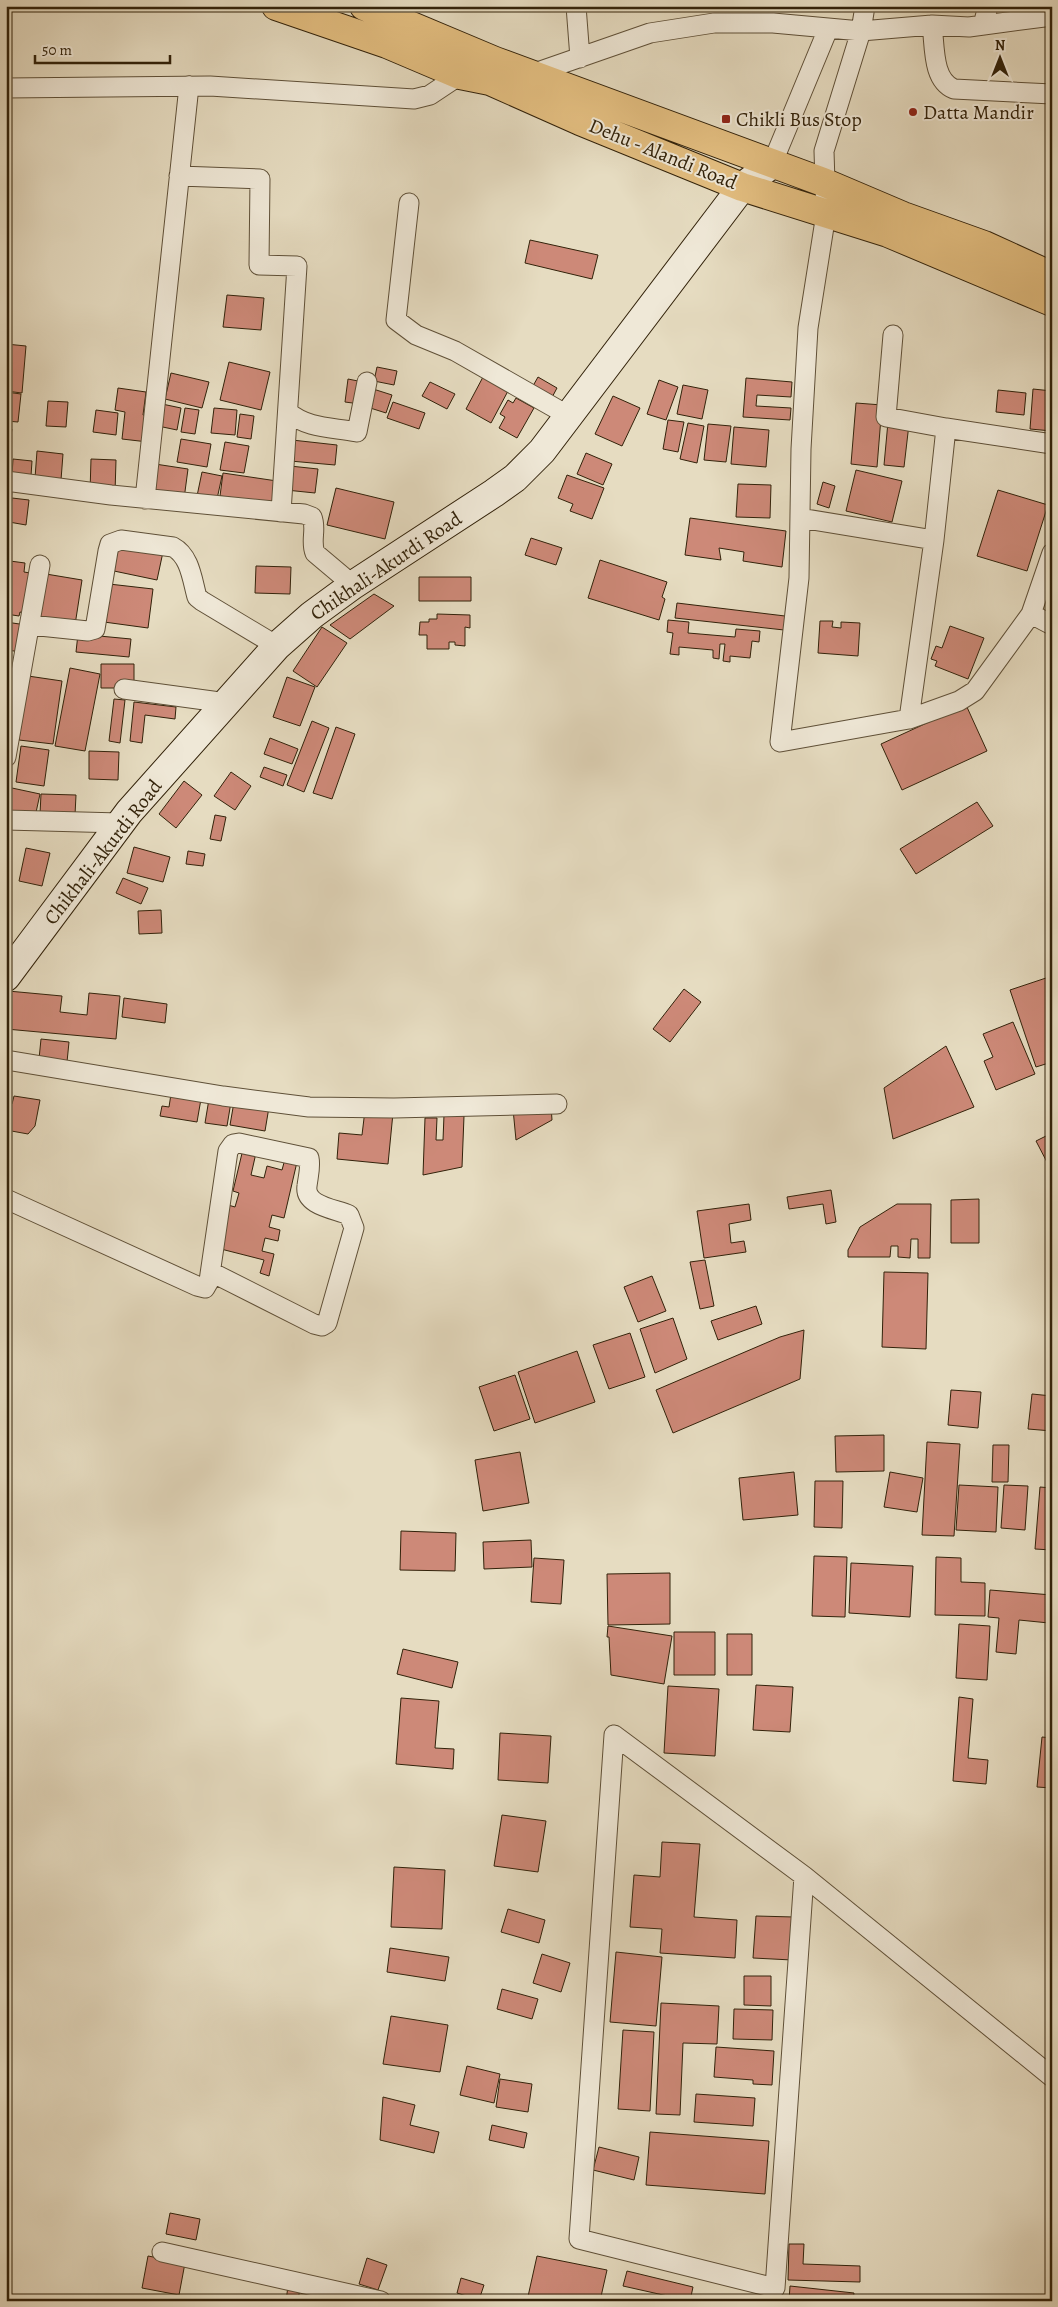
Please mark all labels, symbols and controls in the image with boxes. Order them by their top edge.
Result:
scale bar [35,32,170,64]
north arrow [976,32,1026,82]
text: N [995,36,1005,55]
text: 50 m [42,40,72,60]
place label: Datta Mandir [923,99,1034,126]
place label: Chikli Bus Stop [736,106,862,133]
marker: Datta Mandir [907,106,919,118]
street label: Dehu - Alandi Road [585,112,741,196]
marker: Chikli Bus Stop [720,113,732,125]
street label: Chikhali-Akurdi Road [305,505,467,627]
street label: Chikhali-Akurdi Road [38,774,168,930]

